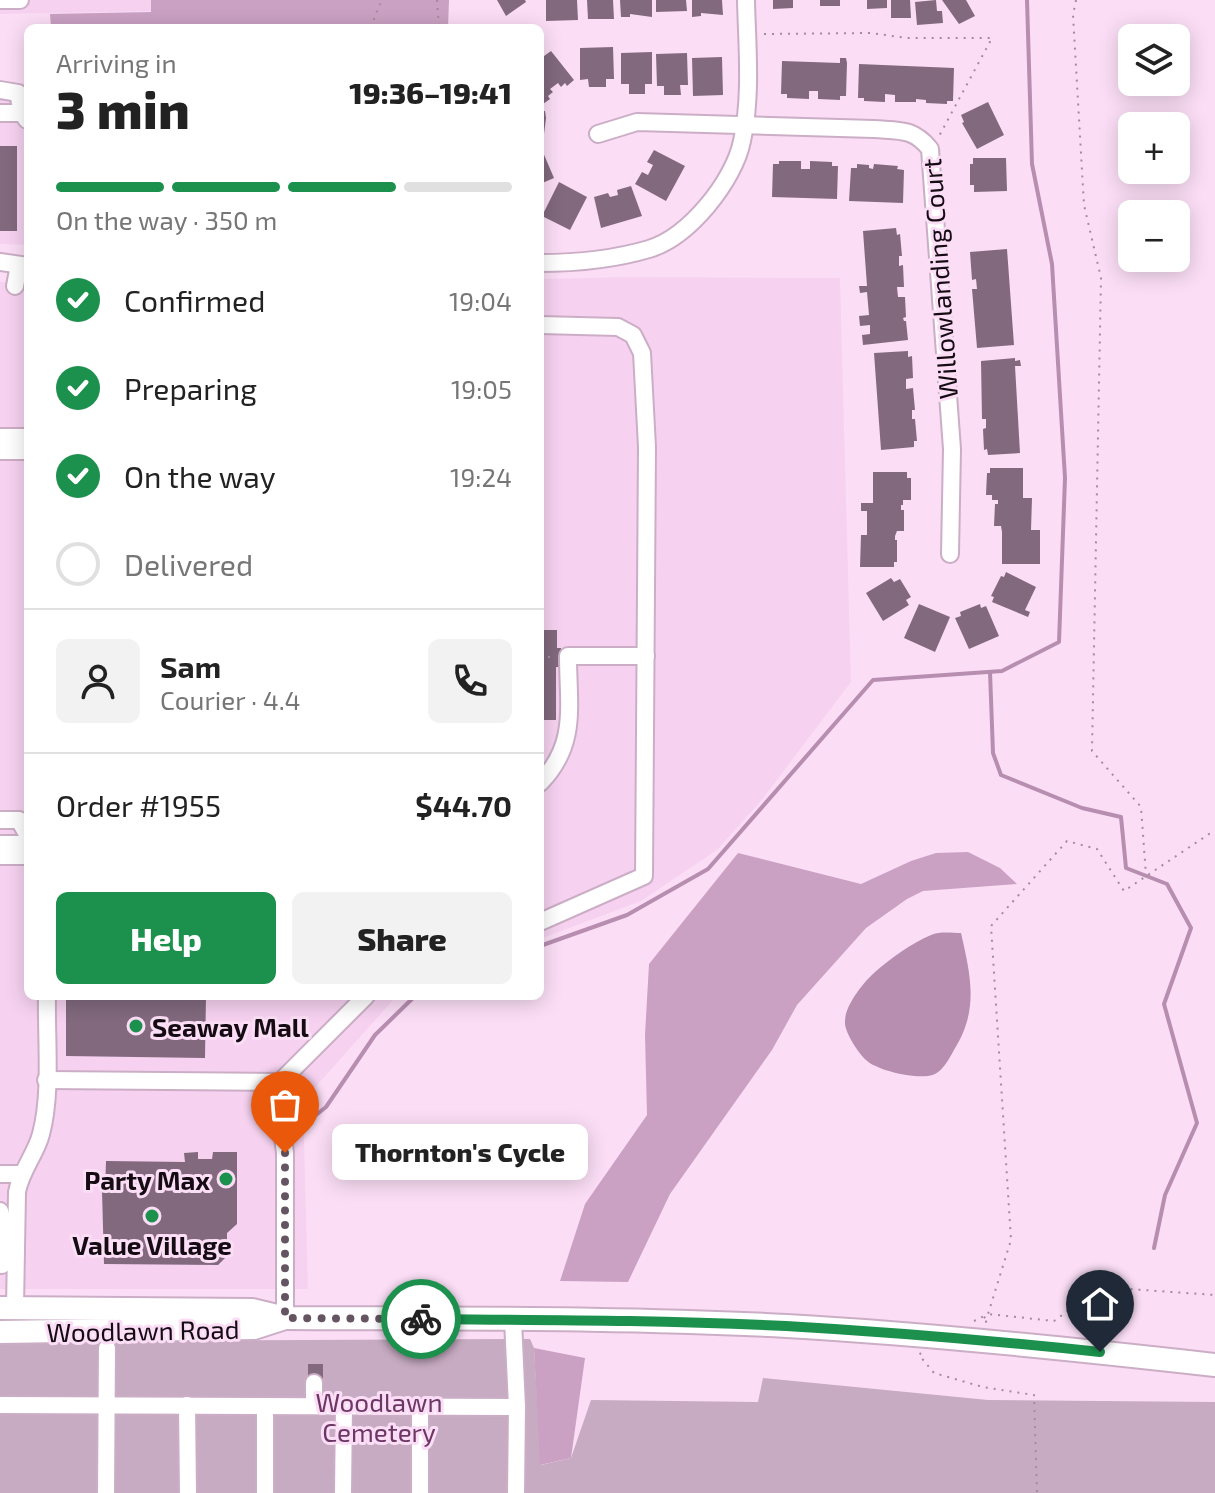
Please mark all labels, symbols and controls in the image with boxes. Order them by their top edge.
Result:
map controls [1118,24,1190,272]
button: layers [1118,24,1190,96]
text: Arriving in [56,47,177,78]
text: 19:36–19:41 [349,74,512,110]
text: 3 min [56,77,190,139]
button: + [1118,112,1190,184]
street label: Willowlanding Court [915,157,963,400]
button: − [1118,200,1190,272]
text: On the way · 350 m [56,204,277,235]
icon: check [56,278,100,322]
text: Confirmed [124,282,265,318]
text: 19:04 [449,285,512,316]
icon: check [56,366,100,410]
text: Preparing [124,370,257,406]
text: 19:05 [451,373,512,404]
icon: check [56,454,100,498]
text: On the way [124,458,276,494]
text: 19:24 [450,461,512,492]
text: Delivered [124,546,253,582]
button: person [56,639,140,723]
button: phone [428,639,512,723]
text: Sam [160,648,221,684]
text: Courier · 4.4 [160,684,301,715]
text: Order #1955 [56,787,221,823]
text: $44.70 [415,787,512,823]
button: Help [56,892,276,984]
button: Share [292,892,512,984]
place label: Seaway Mall [152,1011,309,1043]
marker: Seaway Mall [127,1017,145,1035]
pin [251,1071,319,1153]
icon: bag [263,1083,307,1127]
callout: Thornton's Cycle [333,1125,589,1181]
text: Thornton's Cycle [355,1136,565,1167]
place label: Party Max [84,1164,210,1196]
marker: Party Max [217,1170,235,1188]
marker: Value Village [143,1207,161,1225]
place label: Value Village [72,1229,232,1260]
pin [1066,1270,1134,1352]
courier [381,1279,461,1359]
icon: home [1078,1282,1122,1326]
icon: bike [399,1297,443,1341]
street label: Woodlawn Road [46,1313,240,1347]
park label: Woodlawn Cemetery [315,1386,443,1447]

